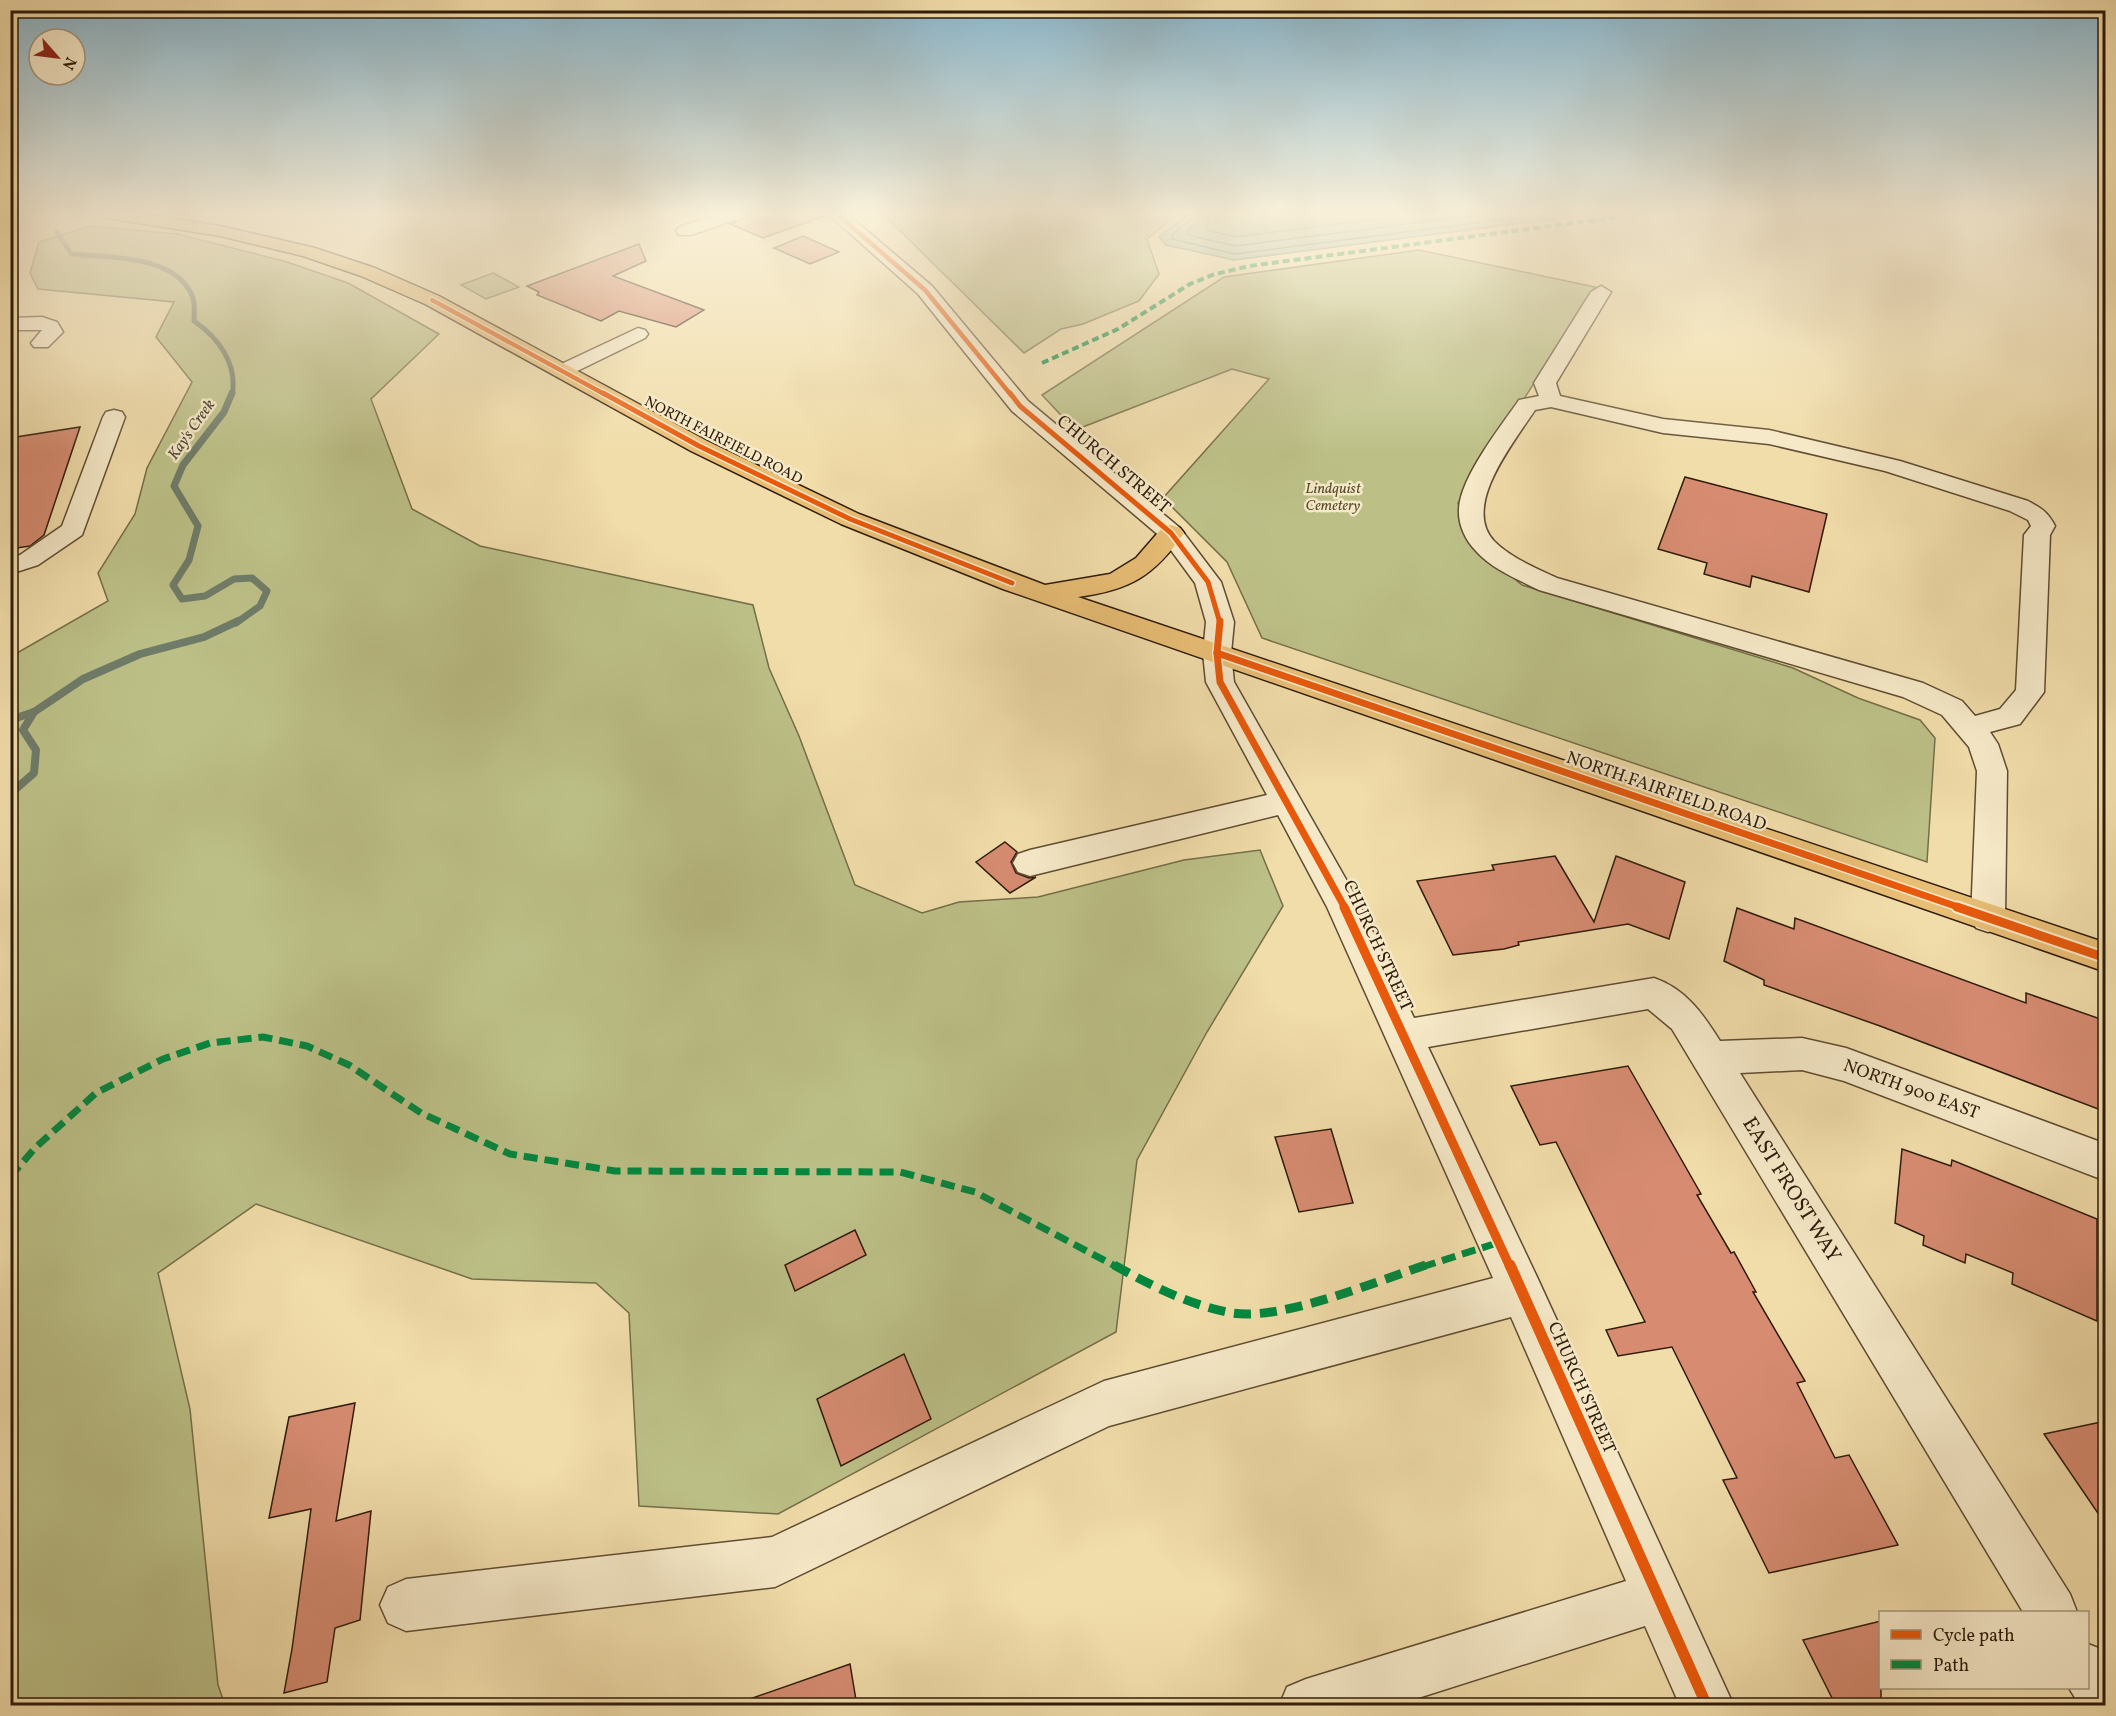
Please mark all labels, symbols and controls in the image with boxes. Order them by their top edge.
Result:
north arrow [27,27,87,87]
text: N [56,53,81,74]
street label: NORTH FAIRFIELD ROAD [640,392,806,490]
water label: Kay's Creek [163,395,221,465]
street label: CHURCH STREET [1051,410,1176,521]
park label: Lindquist Cemetery [1305,479,1362,517]
street label: NORTH FAIRFIELD ROAD [1563,746,1769,838]
street label: CHURCH STREET [1336,876,1419,1016]
street label: NORTH 900 EAST [1839,1054,1983,1126]
street label: EAST FROST WAY [1735,1112,1847,1268]
street label: CHURCH STREET [1541,1318,1622,1458]
legend [1879,1611,2089,1689]
text: Cycle path [1933,1624,2015,1649]
text: Path [1933,1654,1969,1679]

